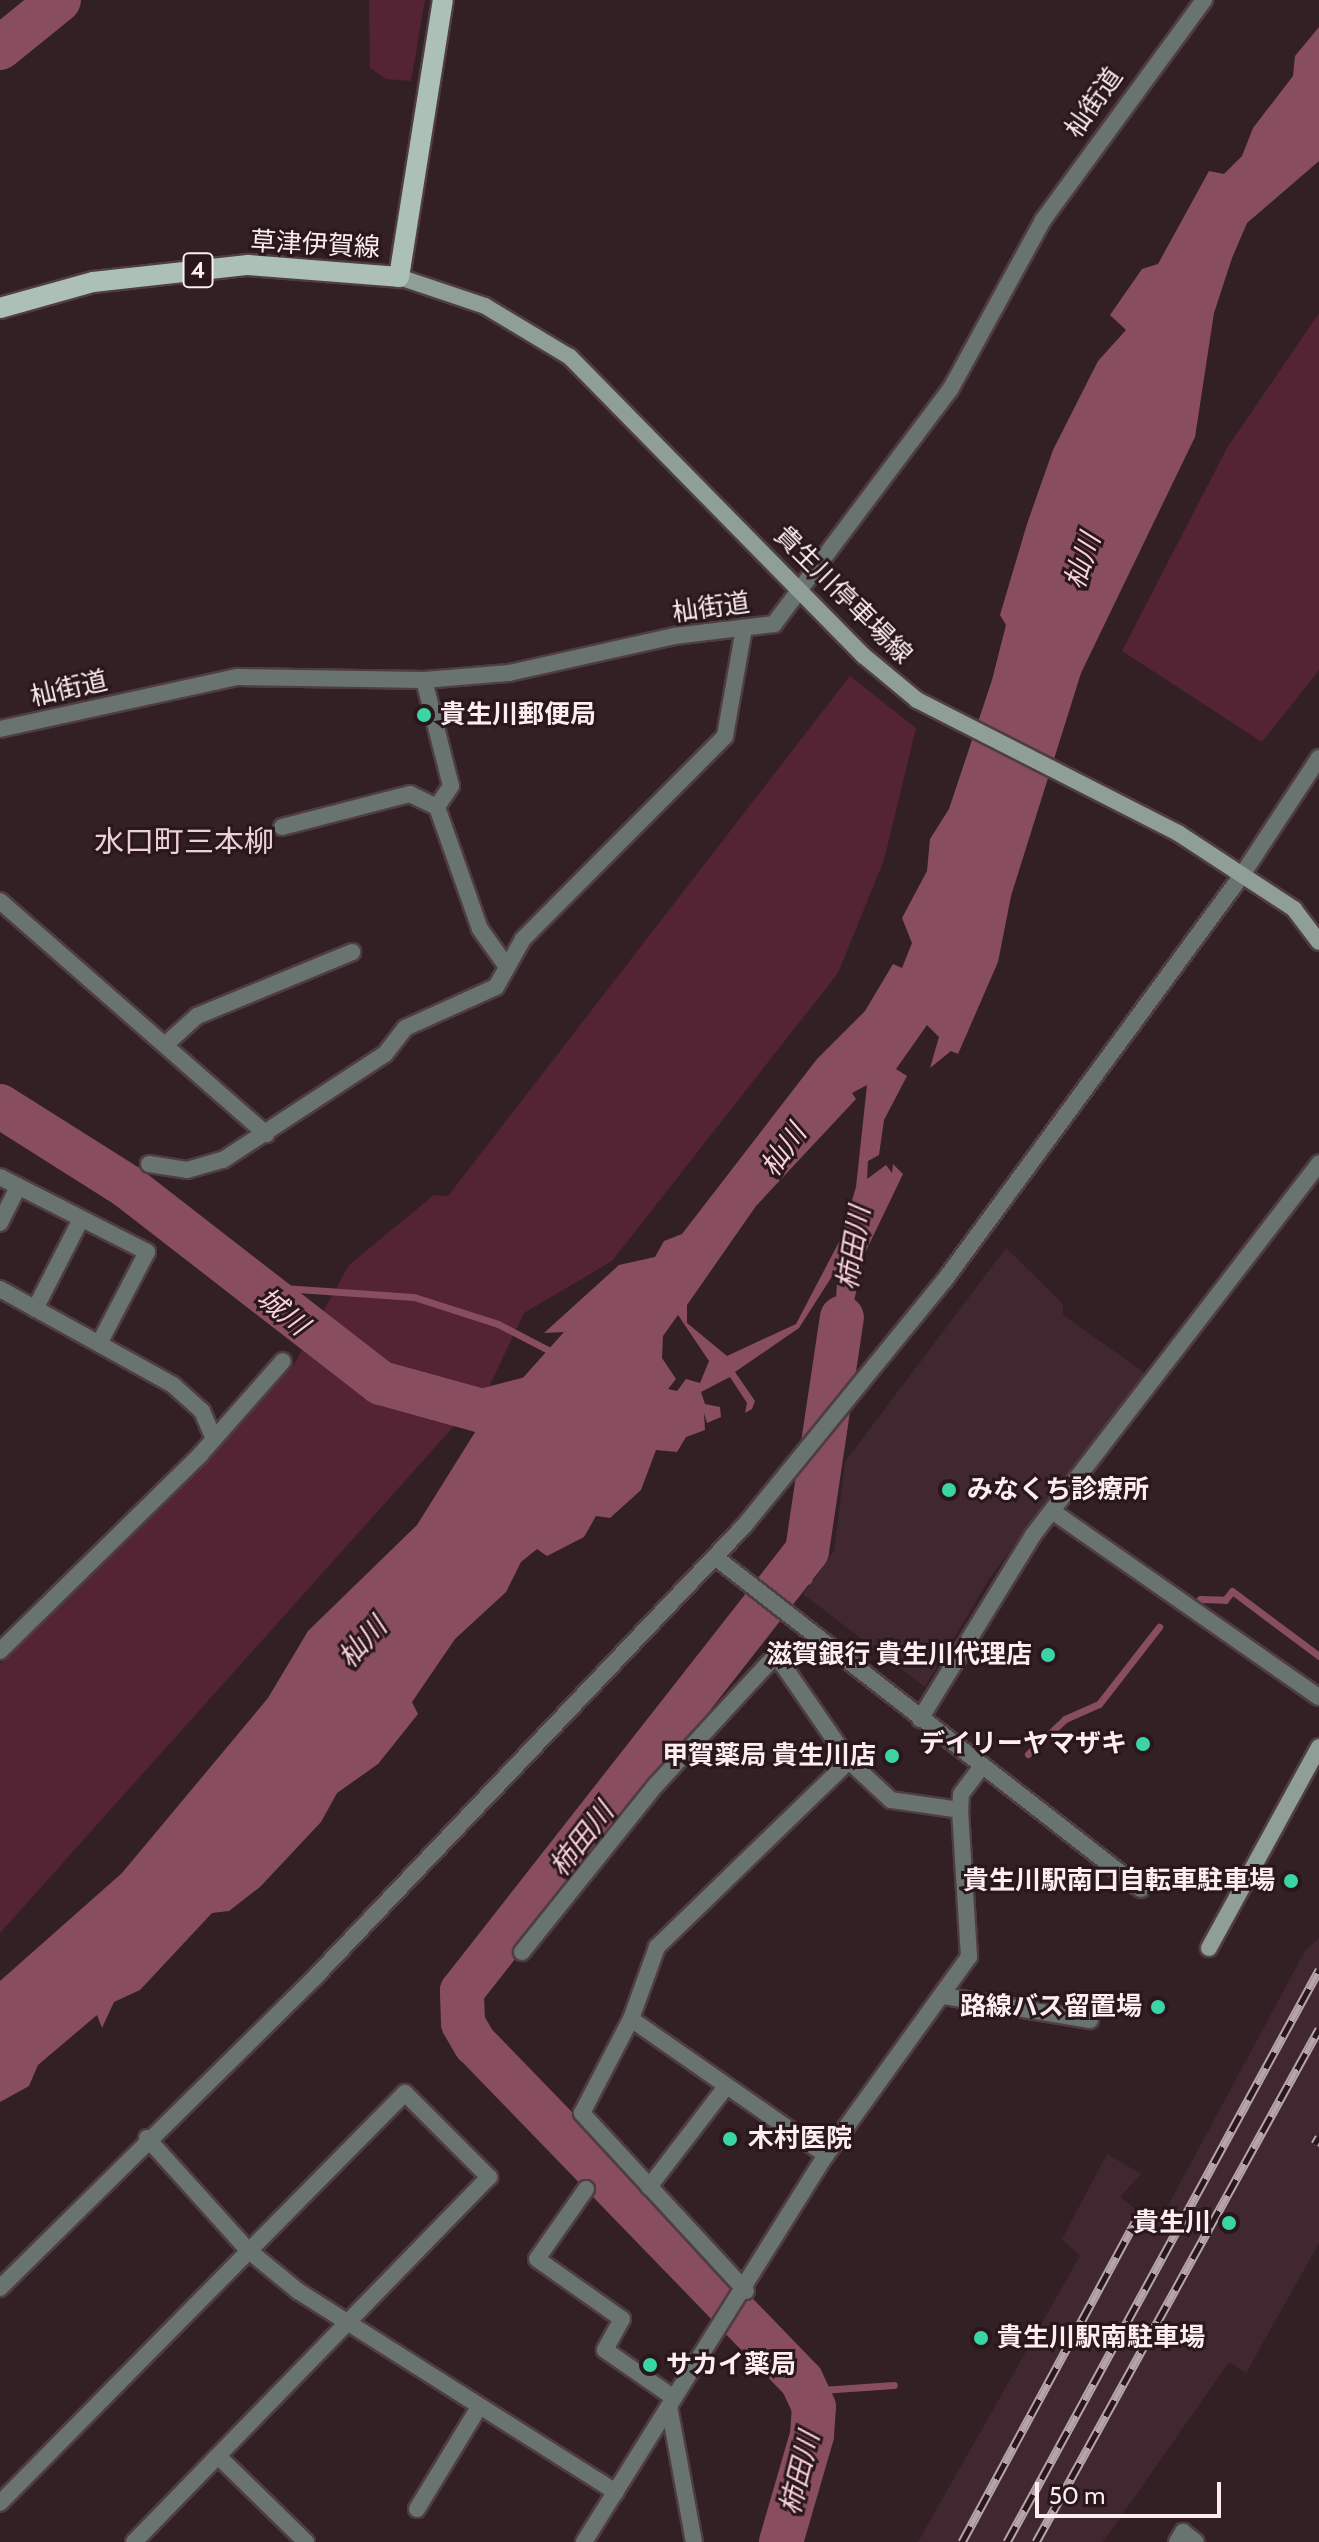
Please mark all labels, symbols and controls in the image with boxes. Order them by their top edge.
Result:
street label: 杣街道 [1059,62,1129,144]
street label: 草津伊賀線 [249,226,381,264]
road number: 4 [182,250,214,290]
street label: 貴生川停車場線 [768,520,918,670]
water label: 杣川 [1057,529,1107,593]
street label: 杣街道 [670,587,752,629]
street label: 杣街道 [27,665,111,713]
place label: 貴生川郵便局 [440,699,596,731]
marker: 貴生川郵便局 [415,706,433,724]
district label: 水口町三本柳 [94,824,274,860]
water label: 杣川 [753,1117,813,1183]
water label: 柿田川 [830,1204,876,1292]
water label: 城川 [251,1280,315,1342]
place label: みなくち診療所 [967,1474,1149,1506]
marker: みなくち診療所 [938,1479,960,1501]
water label: 杣川 [331,1610,393,1674]
place label: 滋賀銀行 貴生川代理店 [766,1639,1032,1671]
marker: 滋賀銀行 貴生川代理店 [1039,1646,1057,1664]
place label: デイリーヤマザキ [919,1728,1127,1760]
marker: デイリーヤマザキ [1134,1735,1152,1753]
place label: 甲賀薬局 貴生川店 [662,1740,876,1772]
marker: 甲賀薬局 貴生川店 [883,1747,901,1765]
water label: 柿田川 [542,1796,620,1882]
place label: 貴生川駅南口自転車駐車場 [963,1865,1275,1897]
marker: 貴生川駅南口自転車駐車場 [1282,1872,1300,1890]
place label: 路線バス留置場 [960,1991,1142,2023]
marker: 路線バス留置場 [1149,1998,1167,2016]
place label: 木村医院 [748,2123,852,2155]
marker: 木村医院 [719,2128,741,2150]
place label: 貴生川 [1133,2207,1211,2239]
marker: 貴生川 [1218,2212,1240,2234]
place label: 貴生川駅南駐車場 [997,2322,1205,2354]
marker: 貴生川駅南駐車場 [972,2329,990,2347]
place label: サカイ薬局 [666,2349,796,2381]
marker: サカイ薬局 [641,2356,659,2374]
water label: 柿田川 [773,2428,825,2518]
scale bar [1039,2466,1225,2516]
text: 50 m [1049,2481,1105,2510]

